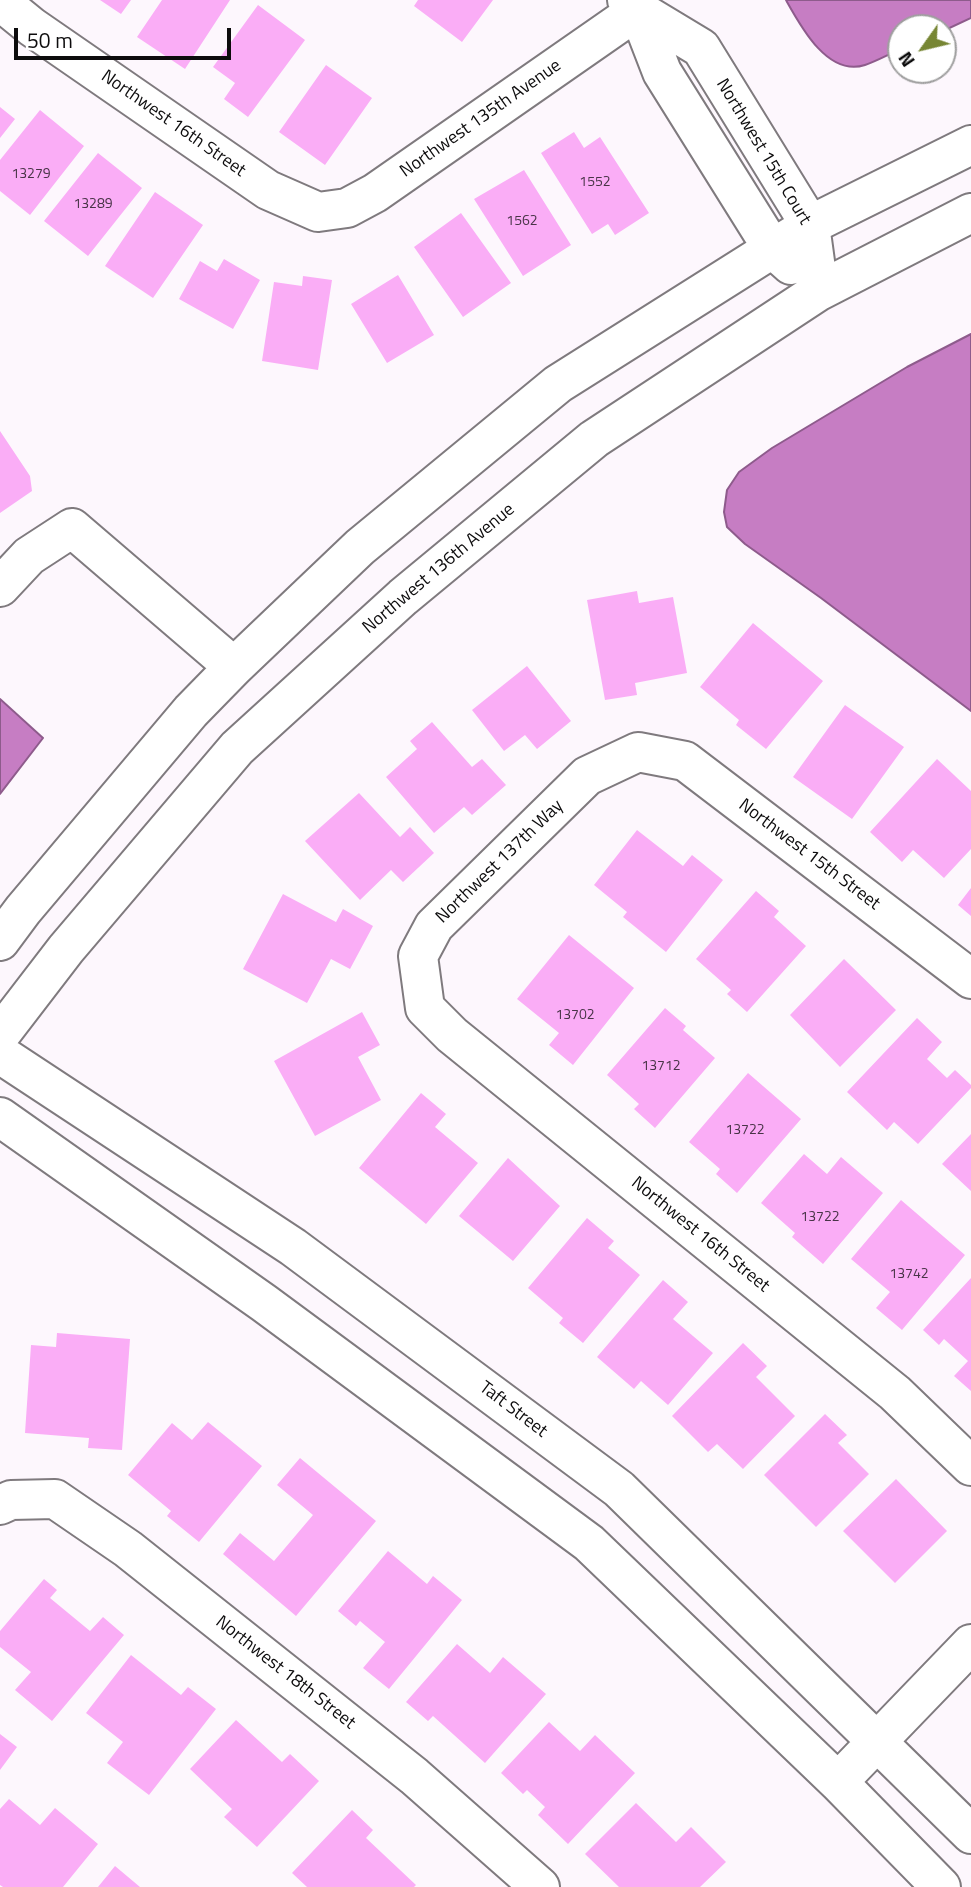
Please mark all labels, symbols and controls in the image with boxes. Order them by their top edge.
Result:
scale bar [18,14,234,58]
north arrow [887,14,957,84]
text: 50 m [27,24,73,56]
text: N [890,46,922,73]
street label: Northwest 135th Avenue [396,55,566,183]
street label: Northwest 16th Street [97,66,249,182]
street label: Northwest 15th Court [711,75,815,229]
house number: 13279 [11,167,51,183]
house number: 1552 [579,175,611,191]
house number: 13289 [73,197,113,213]
house number: 1562 [506,214,538,230]
street label: Northwest 136th Avenue [359,499,519,639]
street label: Northwest 15th Street [734,795,884,915]
street label: Northwest 137th Way [432,796,568,928]
house number: 13702 [555,1008,595,1024]
house number: 13712 [641,1059,681,1075]
house number: 13722 [725,1123,765,1139]
street label: Northwest 16th Street [627,1173,773,1297]
house number: 13722 [800,1210,840,1226]
house number: 13742 [889,1267,929,1283]
street label: Taft Street [475,1377,551,1443]
street label: Northwest 18th Street [211,1612,359,1734]

